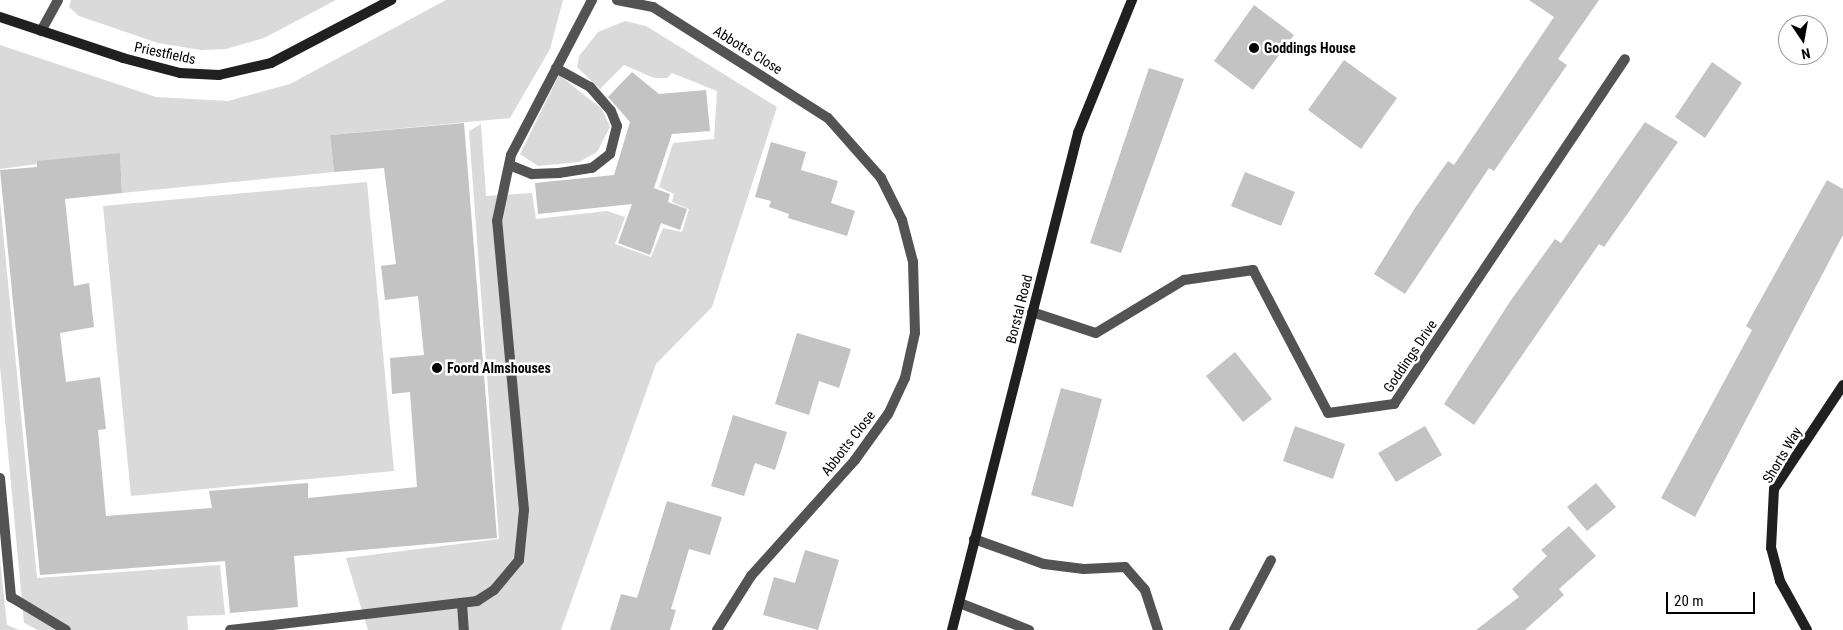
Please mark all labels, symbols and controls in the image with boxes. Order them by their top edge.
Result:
north arrow [1778,15,1828,65]
street label: Abbotts Close [711,22,785,78]
street label: Priestfields [133,38,197,68]
place label: Goddings House [1264,40,1356,56]
marker: Goddings House [1248,42,1260,54]
text: N [1800,45,1812,62]
street label: Borstal Road [1002,273,1036,345]
street label: Goddings Drive [1380,317,1440,395]
place label: Foord Almshouses [447,360,551,376]
marker: Foord Almshouses [431,362,443,374]
street label: Abbotts Close [817,407,879,479]
street label: Shorts Way [1759,424,1805,486]
scale bar [1668,582,1757,614]
text: 20 m [1674,592,1704,610]

